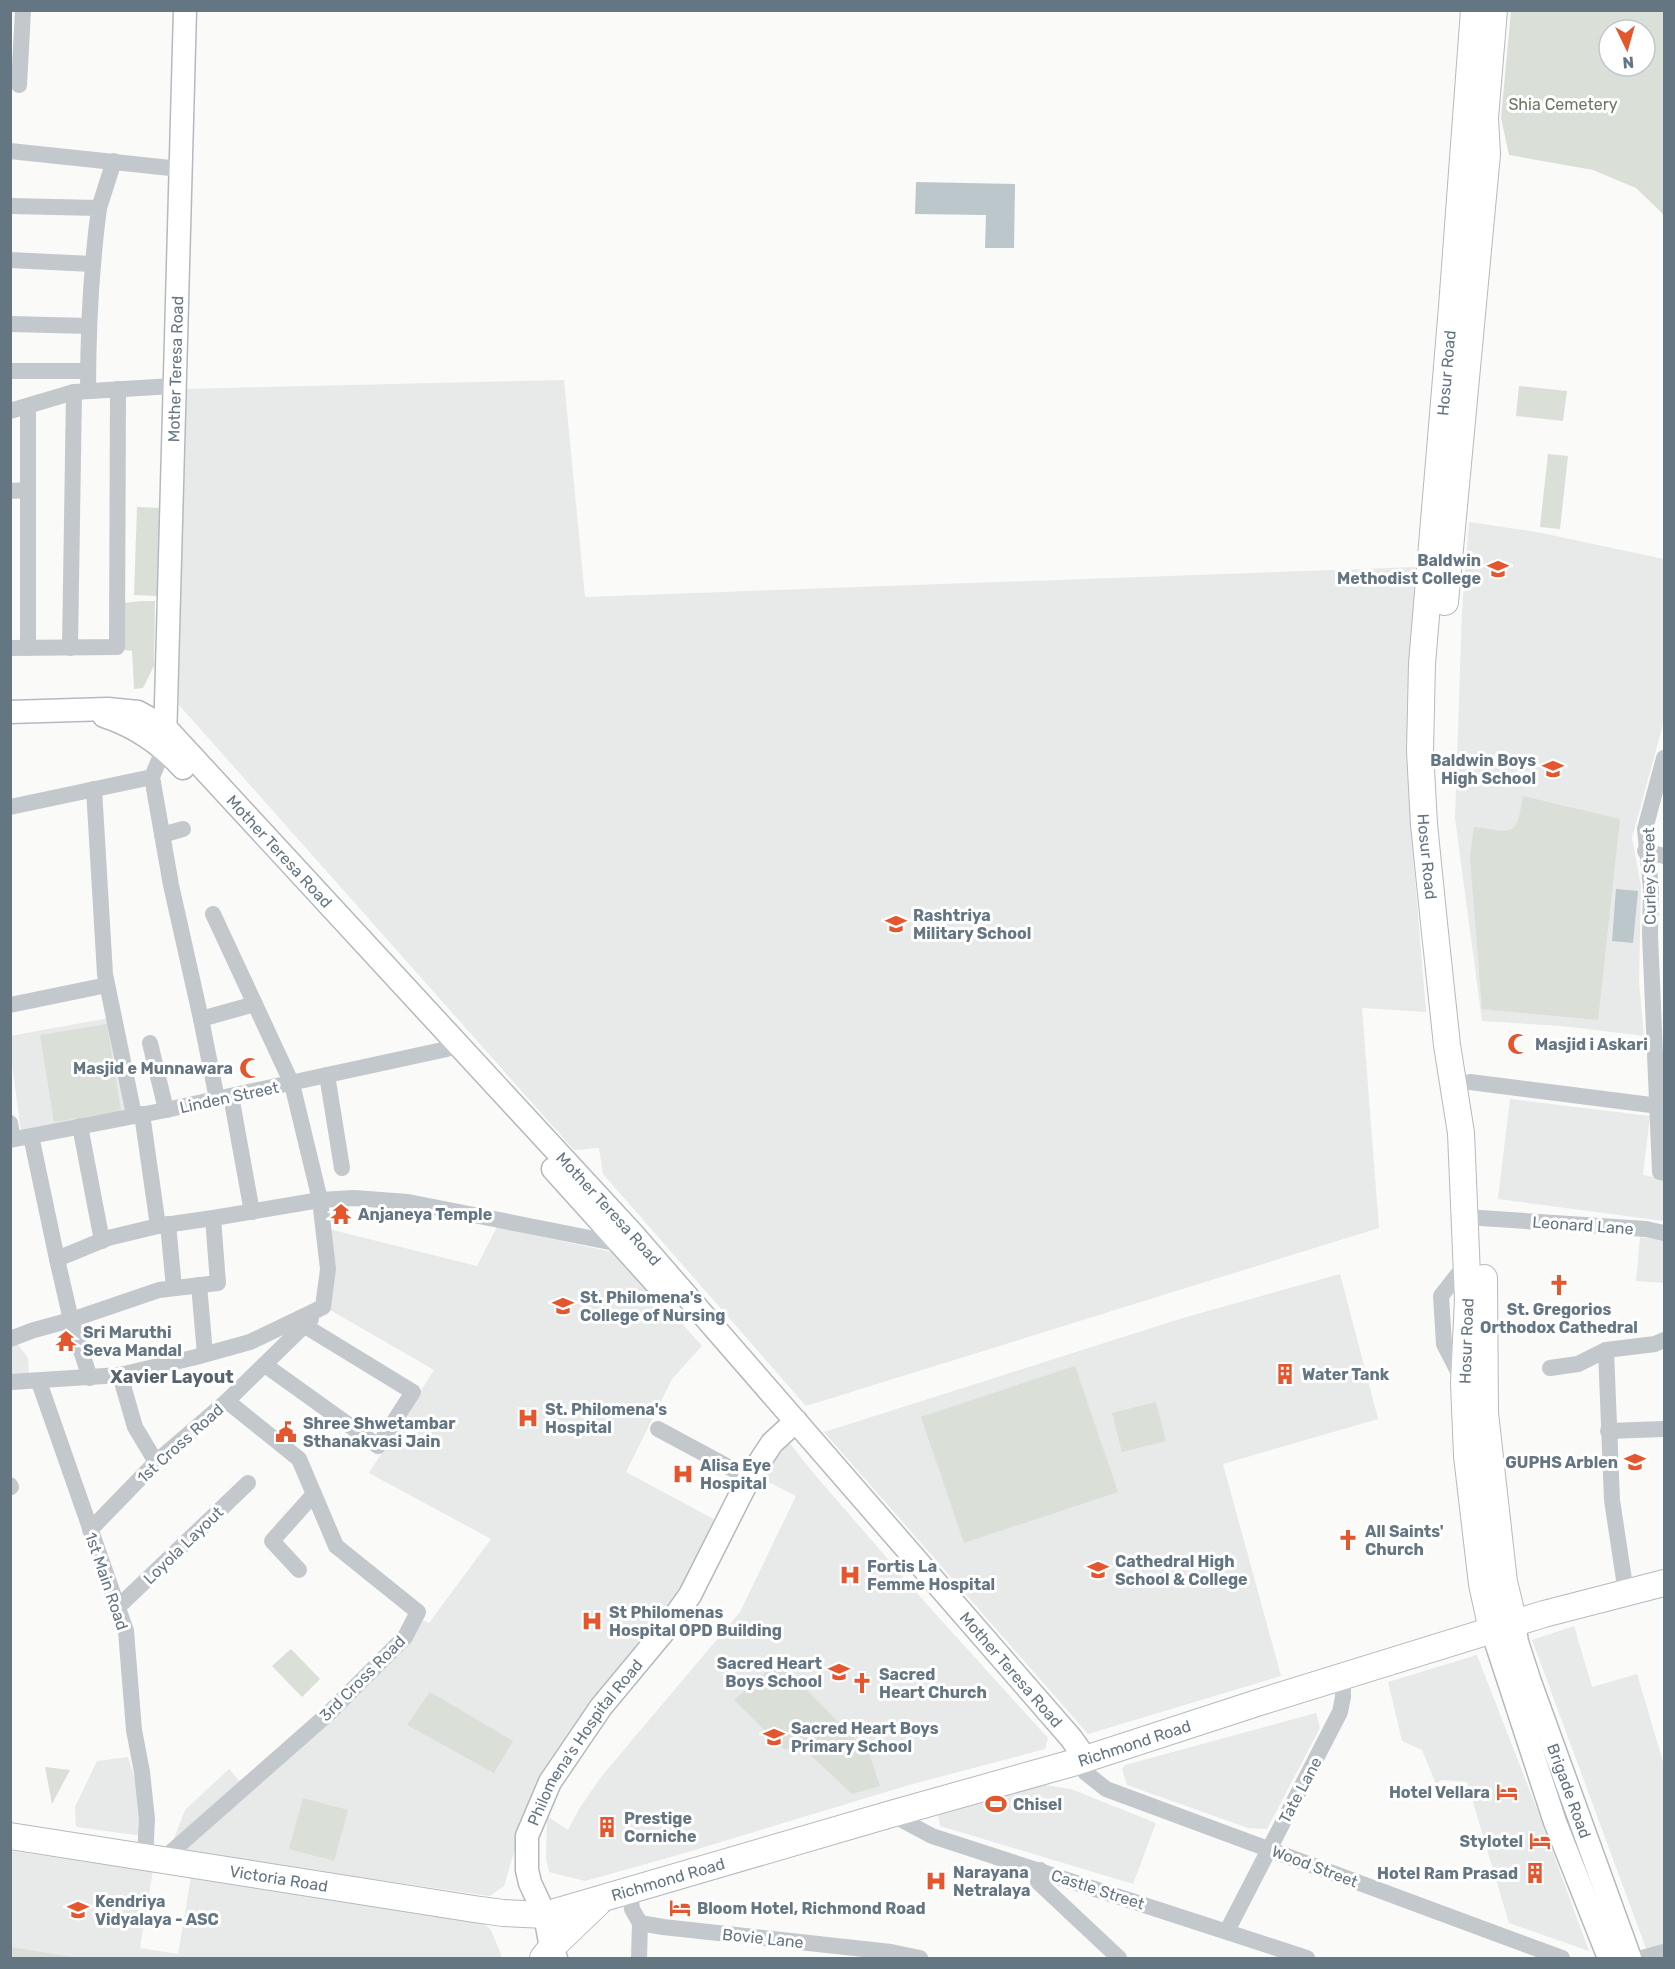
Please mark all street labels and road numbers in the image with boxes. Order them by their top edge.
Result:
street label: Mother Teresa Road [164,296,187,443]
street label: Hosur Road [1433,329,1460,417]
street label: Mother Teresa Road [223,791,336,912]
street label: Hosur Road [1413,813,1441,900]
street label: Curley Street [1639,827,1660,925]
street label: Linden Street [178,1078,280,1117]
street label: Mother Teresa Road [552,1148,665,1269]
street label: Leonard Lane [1532,1212,1634,1239]
street label: Hosur Road [1456,1298,1477,1384]
street label: 1st Cross Road [133,1400,227,1487]
street label: Loyola Layout [140,1503,227,1588]
street label: 1st Main Road [81,1530,132,1633]
street label: Mother Teresa Road [956,1608,1066,1731]
street label: 3rd Cross Road [316,1632,409,1725]
street label: Philomena's Hospital Road [524,1655,647,1829]
street label: Richmond Road [1076,1716,1193,1771]
street label: Brigade Road [1543,1741,1595,1841]
street label: Tate Lane [1275,1754,1326,1827]
street label: Wood Street [1269,1841,1360,1892]
street label: Richmond Road [609,1854,727,1905]
street label: Victoria Road [228,1862,329,1896]
street label: Castle Street [1049,1865,1147,1913]
street label: Bovie Lane [721,1925,805,1952]

